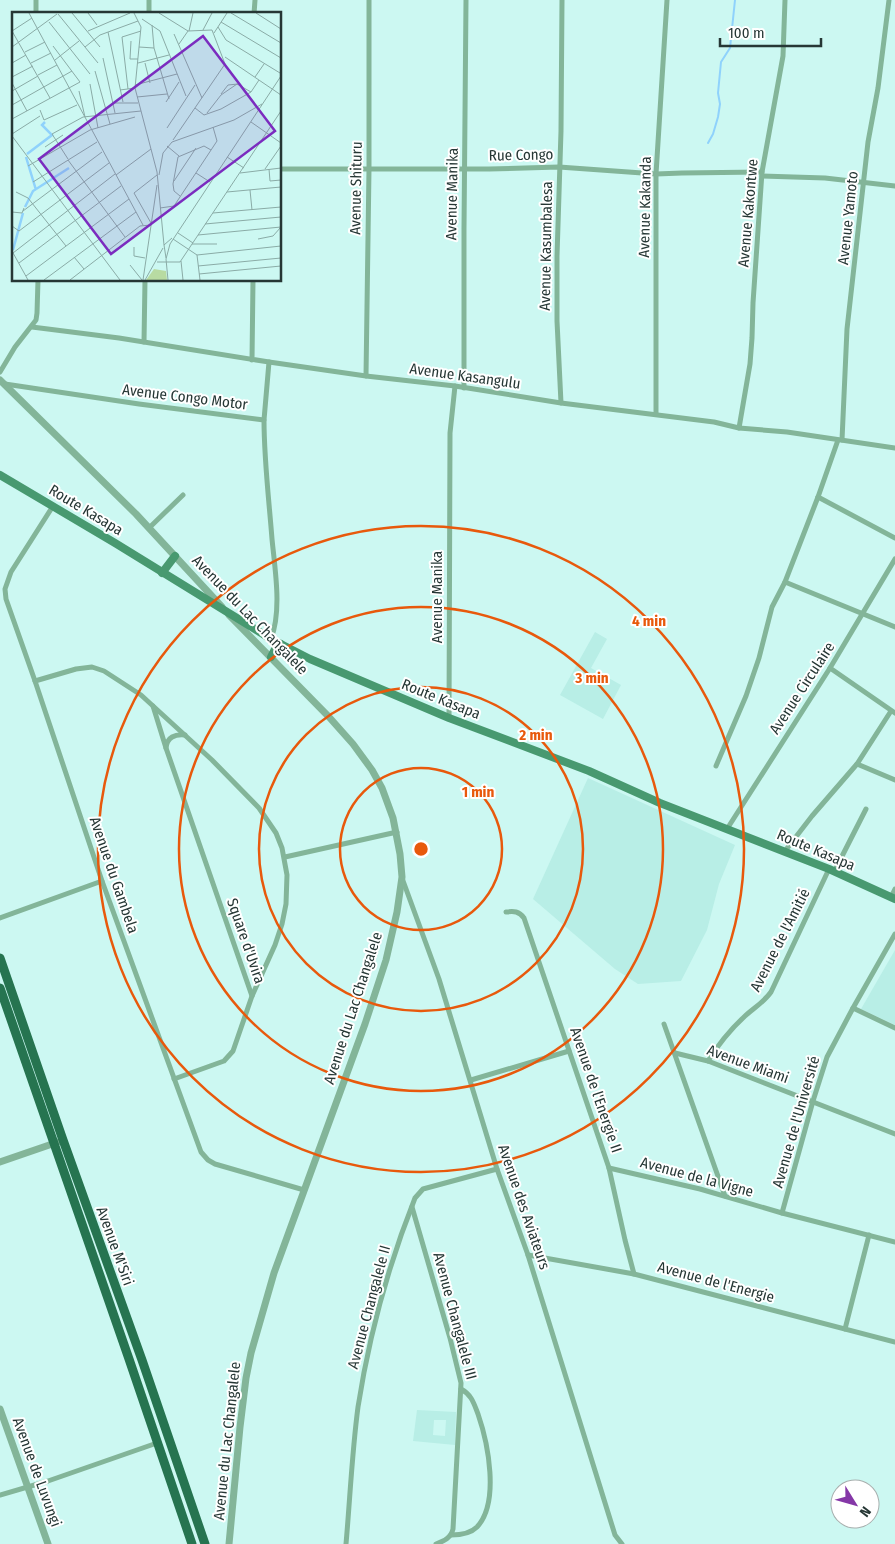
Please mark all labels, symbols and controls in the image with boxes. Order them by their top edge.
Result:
inset map [12,12,281,281]
scale bar [720,15,821,47]
text: 100 m [728,24,765,42]
street label: Avenue Shituru [346,141,366,235]
street label: Rue Congo [488,145,554,165]
street label: Avenue Manika [442,148,462,240]
street label: Avenue Kakanda [635,156,655,258]
street label: Avenue Kakontwe [734,158,762,268]
street label: Avenue Yamoto [834,170,862,266]
street label: Avenue Kasumbalesa [536,181,556,311]
street label: Avenue Kasangulu [408,359,522,393]
street label: Avenue Congo Motor [121,380,250,414]
street label: Route Kasapa [46,481,126,539]
street label: Avenue Manika [428,551,446,643]
street label: Avenue du Lac Changalele [188,552,312,678]
text: 4 min [632,612,666,630]
street label: Avenue Circulaire [766,639,838,737]
text: 3 min [574,669,609,687]
street label: Route Kasapa [399,675,483,723]
text: 2 min [518,726,553,744]
text: 1 min [462,783,494,801]
street label: Avenue du Gambela [86,814,142,936]
street label: Route Kasapa [774,825,858,875]
centre of rings [412,840,430,858]
street label: Avenue de l'Amitié [746,885,814,995]
street label: Square d'Uvira [223,896,269,986]
street label: Avenue du Lac Changalele [320,930,386,1086]
street label: Avenue de l'Energie II [566,1025,626,1155]
street label: Avenue Miami [705,1041,791,1087]
street label: Avenue de l'Université [769,1054,823,1190]
street label: Avenue des Aviateurs [494,1142,554,1272]
street label: Avenue de la Vigne [639,1153,755,1201]
street label: Avenue M'Siri [92,1204,138,1288]
street label: Avenue Changalele II [344,1243,394,1371]
street label: Avenue Changalele III [429,1250,481,1382]
street label: Avenue de l'Energie [656,1258,776,1306]
street label: Avenue du Lac Changalele [210,1361,244,1521]
street label: Avenue de Luvungi [9,1415,65,1529]
north arrow [830,1479,880,1529]
text: N [856,1503,874,1520]

